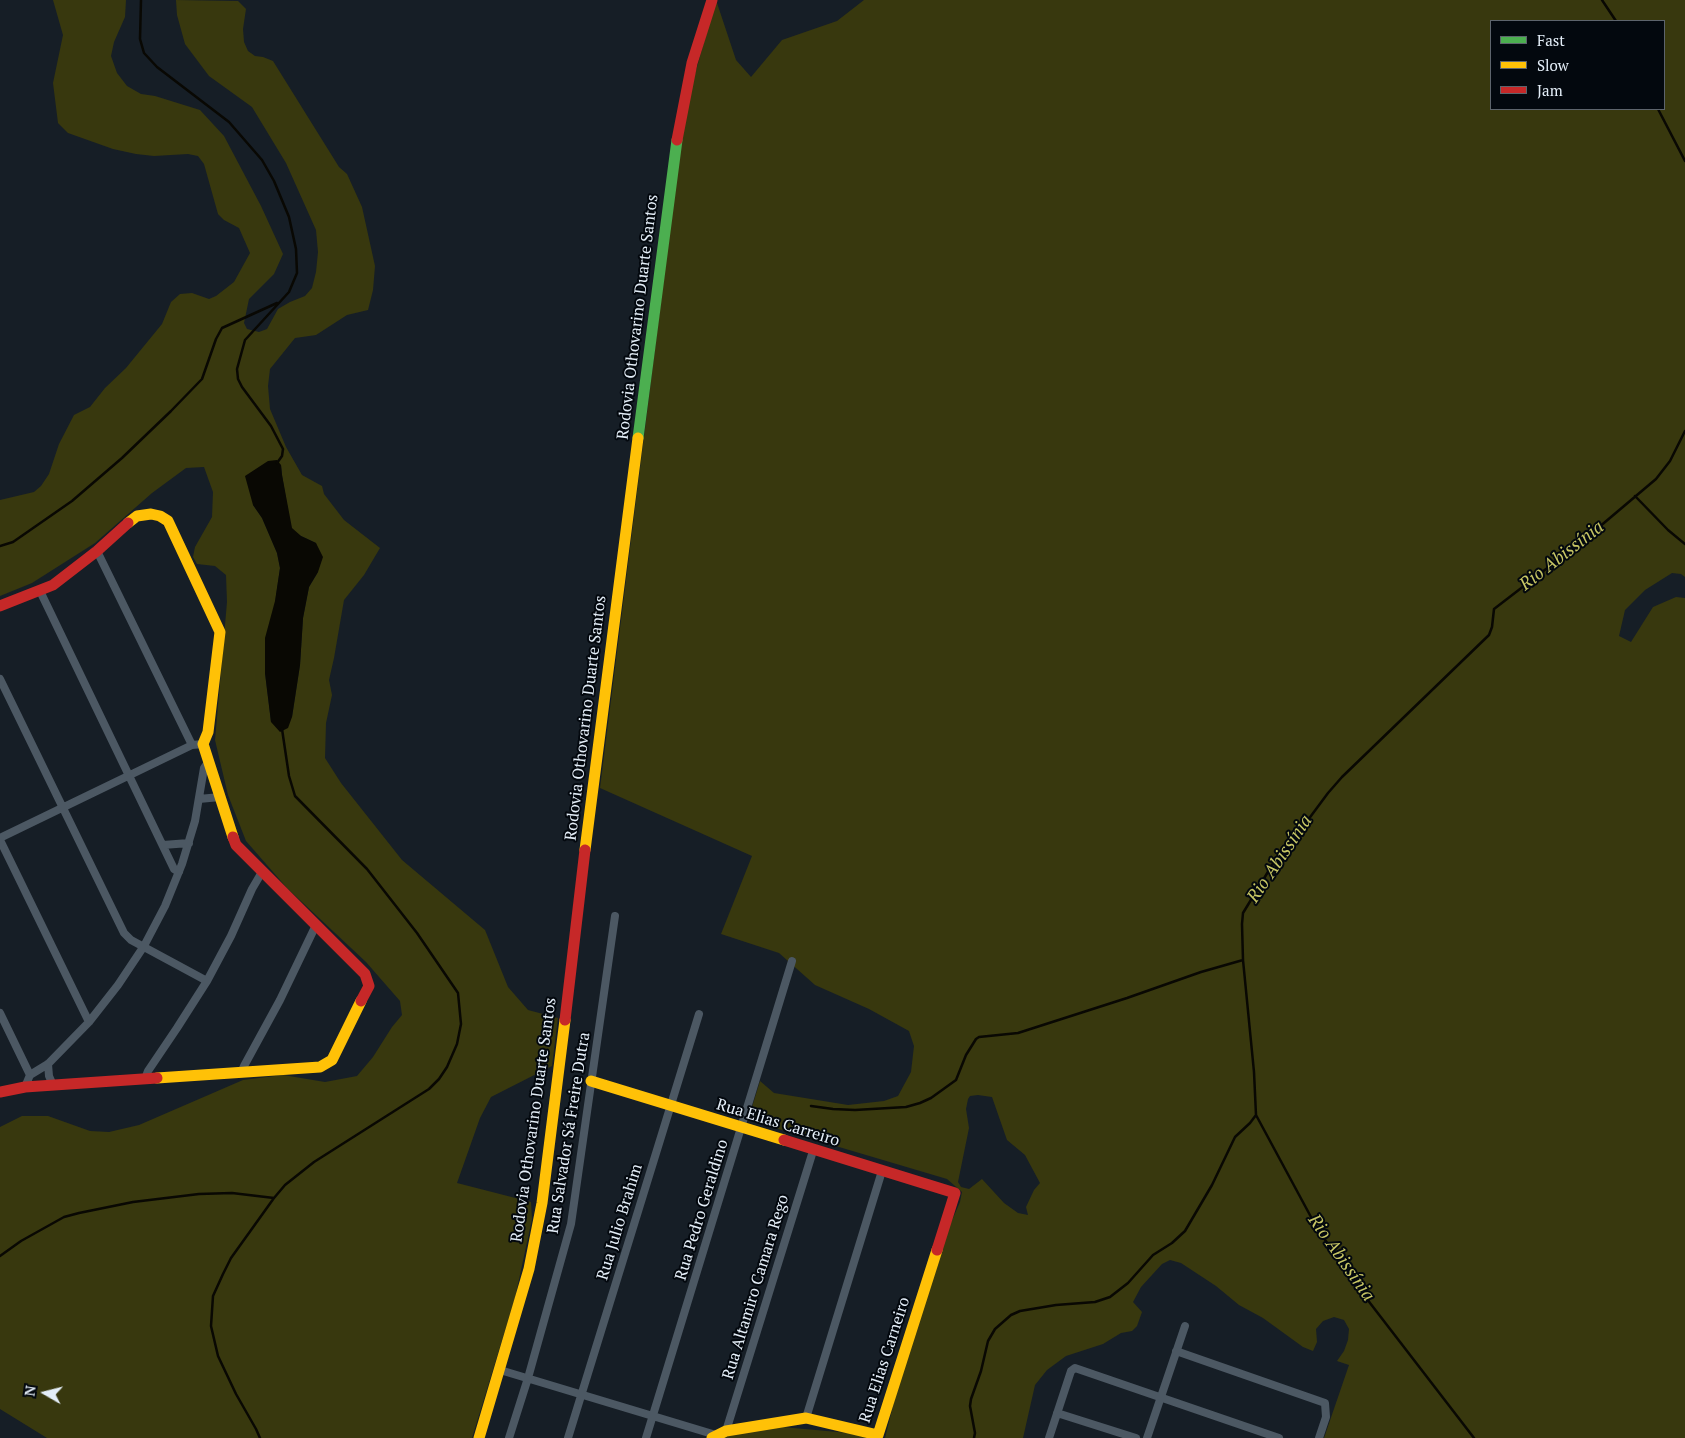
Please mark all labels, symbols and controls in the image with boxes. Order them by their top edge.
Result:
legend [1490,20,1665,110]
text: Fast [1537,30,1565,50]
text: Slow [1537,55,1569,75]
text: Jam [1537,80,1563,100]
street label: Rodovia Othovarino Duarte Santos [613,193,663,441]
water label: Rio Abissínia [1516,516,1608,596]
street label: Rodovia Othovarino Duarte Santos [561,594,611,842]
water label: Rio Abissínia [1243,811,1317,907]
street label: Rodovia Othovarino Duarte Santos [507,997,561,1243]
street label: Rua Salvador Sá Freire Dutra [544,1031,594,1235]
street label: Rua Elias Carreiro [714,1095,842,1151]
street label: Rua Pedro Geraldino [671,1137,733,1283]
street label: Rua Julio Brahim [593,1162,647,1282]
street label: Rua Altamiro Camara Rego [719,1192,793,1382]
water label: Rio Abissínia [1303,1210,1379,1306]
street label: Rua Elias Carneiro [856,1295,914,1425]
north arrow [20,1368,70,1418]
text: N [20,1384,40,1397]

